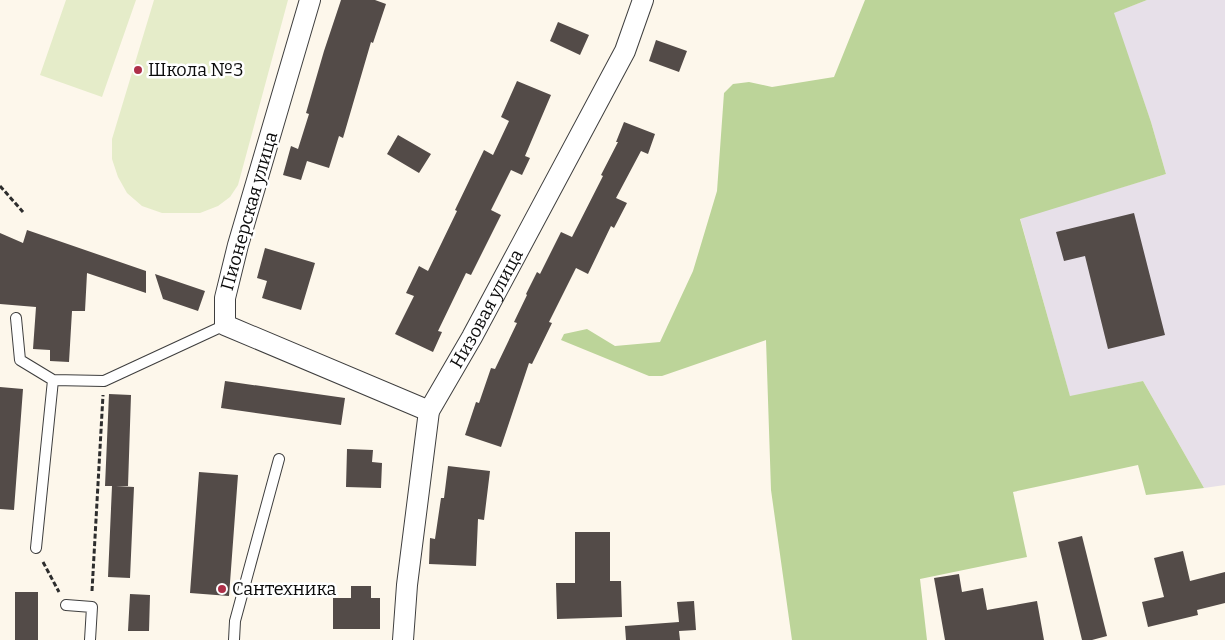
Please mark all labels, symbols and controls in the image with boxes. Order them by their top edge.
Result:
place label: Школа №3 [148,59,244,81]
marker: Школа №3 [132,64,144,76]
street label: Пионерская улица [216,129,282,293]
street label: Низовая улица [445,245,528,372]
place label: Сантехника [232,578,337,600]
marker: Сантехника [216,583,228,595]

